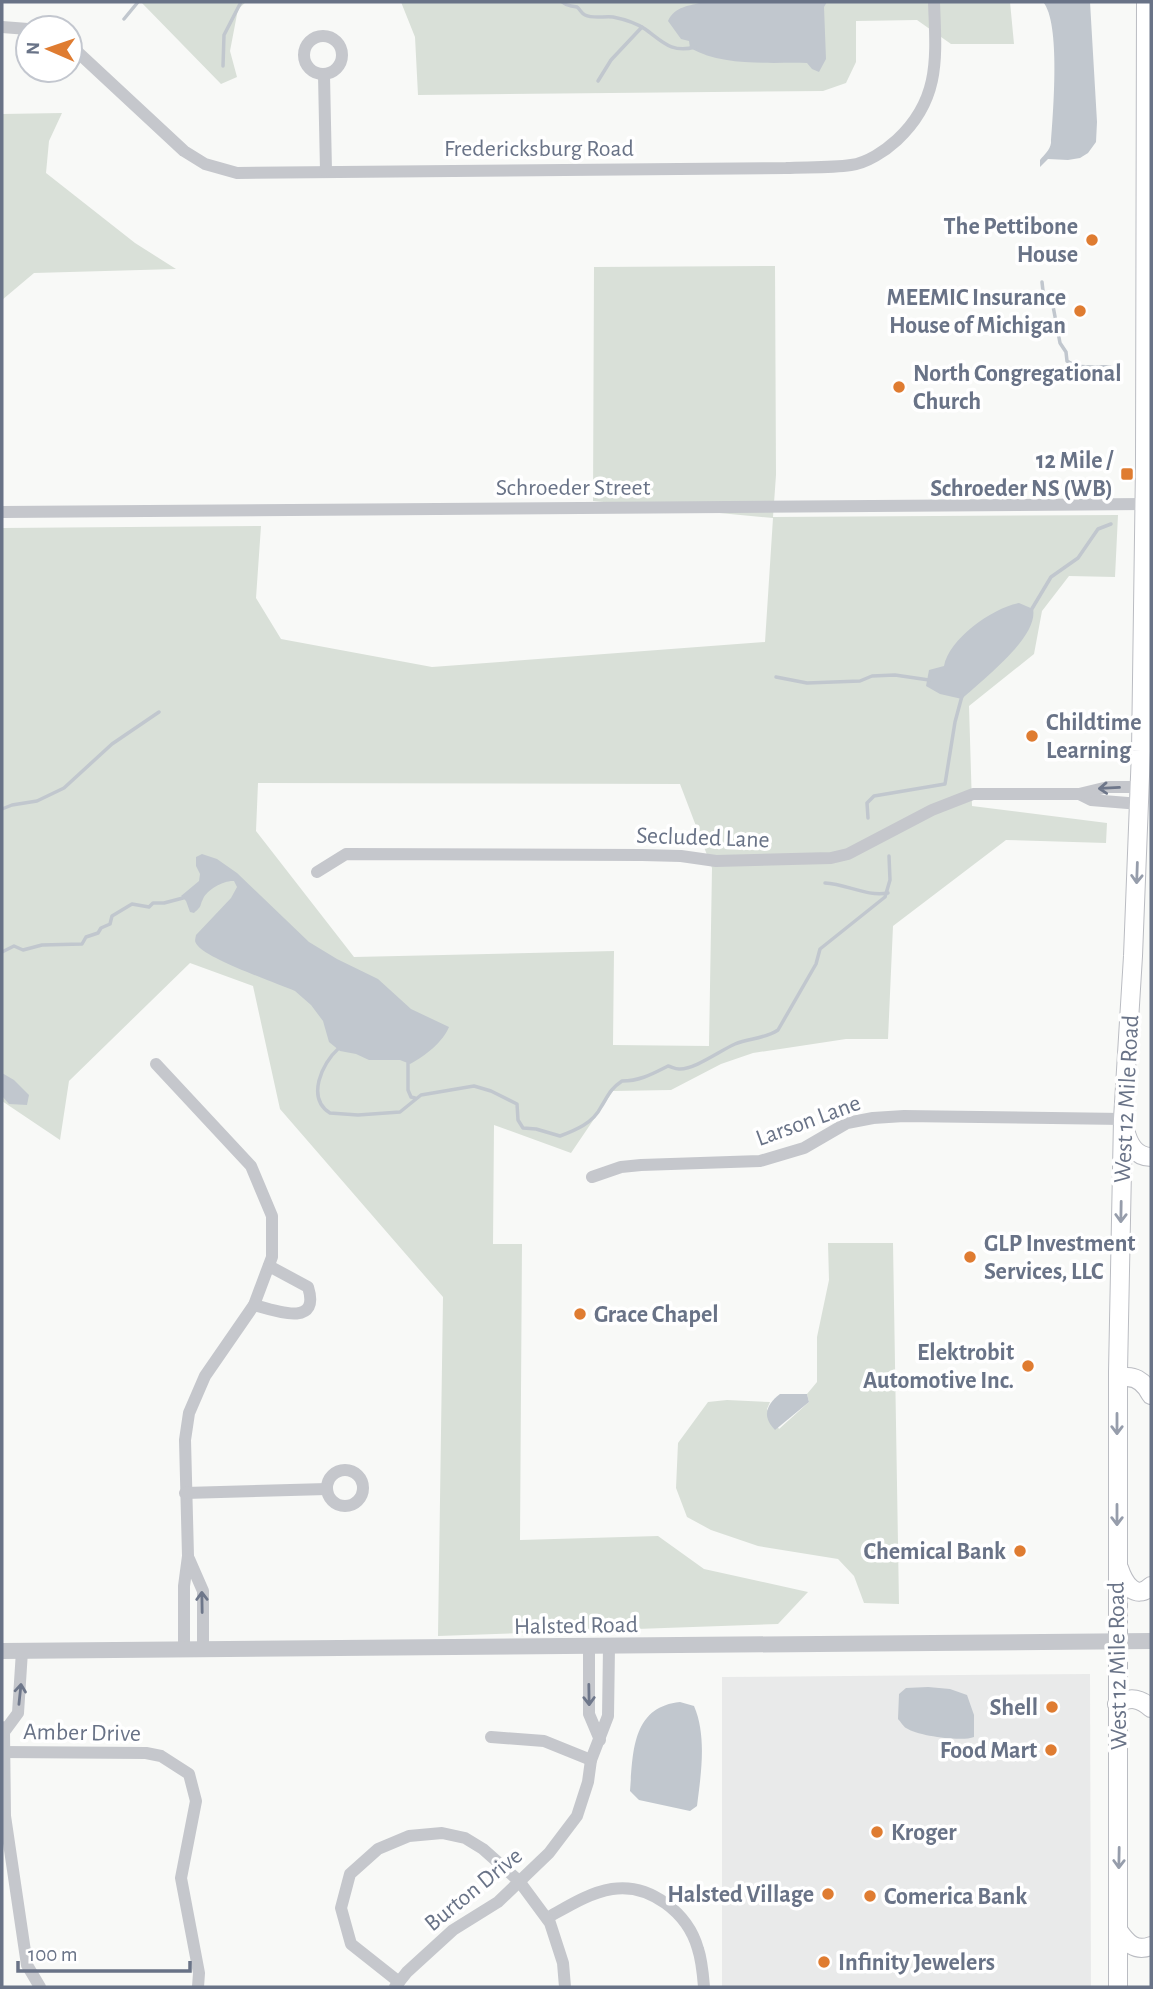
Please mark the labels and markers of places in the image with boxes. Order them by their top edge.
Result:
place label: The Pettibone House [943,215,1078,267]
marker: The Pettibone House [1084,232,1100,248]
place label: MEEMIC Insurance House of Michigan [886,286,1066,338]
marker: MEEMIC Insurance House of Michigan [1072,303,1088,319]
place label: North Congregational Church [913,362,1122,414]
marker: North Congregational Church [891,379,907,395]
place label: 12 Mile / Schroeder NS (WB) [930,449,1114,501]
marker: 12 Mile / Schroeder NS (WB) [1119,466,1135,482]
place label: Childtime Learning [1046,711,1142,763]
marker: Childtime Learning [1024,728,1040,744]
place label: GLP Investment Services, LLC [984,1232,1135,1284]
marker: GLP Investment Services, LLC [962,1249,978,1265]
place label: Grace Chapel [594,1303,719,1327]
marker: Grace Chapel [572,1306,588,1322]
place label: Elektrobit Automotive Inc. [863,1341,1014,1393]
marker: Elektrobit Automotive Inc. [1020,1358,1036,1374]
place label: Chemical Bank [863,1540,1006,1564]
marker: Chemical Bank [1012,1543,1028,1559]
place label: Shell [990,1696,1038,1720]
marker: Shell [1044,1699,1060,1715]
place label: Food Mart [940,1739,1037,1763]
marker: Food Mart [1043,1742,1059,1758]
place label: Kroger [891,1821,957,1845]
marker: Kroger [869,1824,885,1840]
place label: Halsted Village [667,1883,814,1907]
place label: Comerica Bank [884,1885,1027,1909]
marker: Halsted Village [820,1886,836,1902]
marker: Comerica Bank [862,1888,878,1904]
place label: Infinity Jewelers [838,1951,995,1975]
marker: Infinity Jewelers [816,1954,832,1970]

